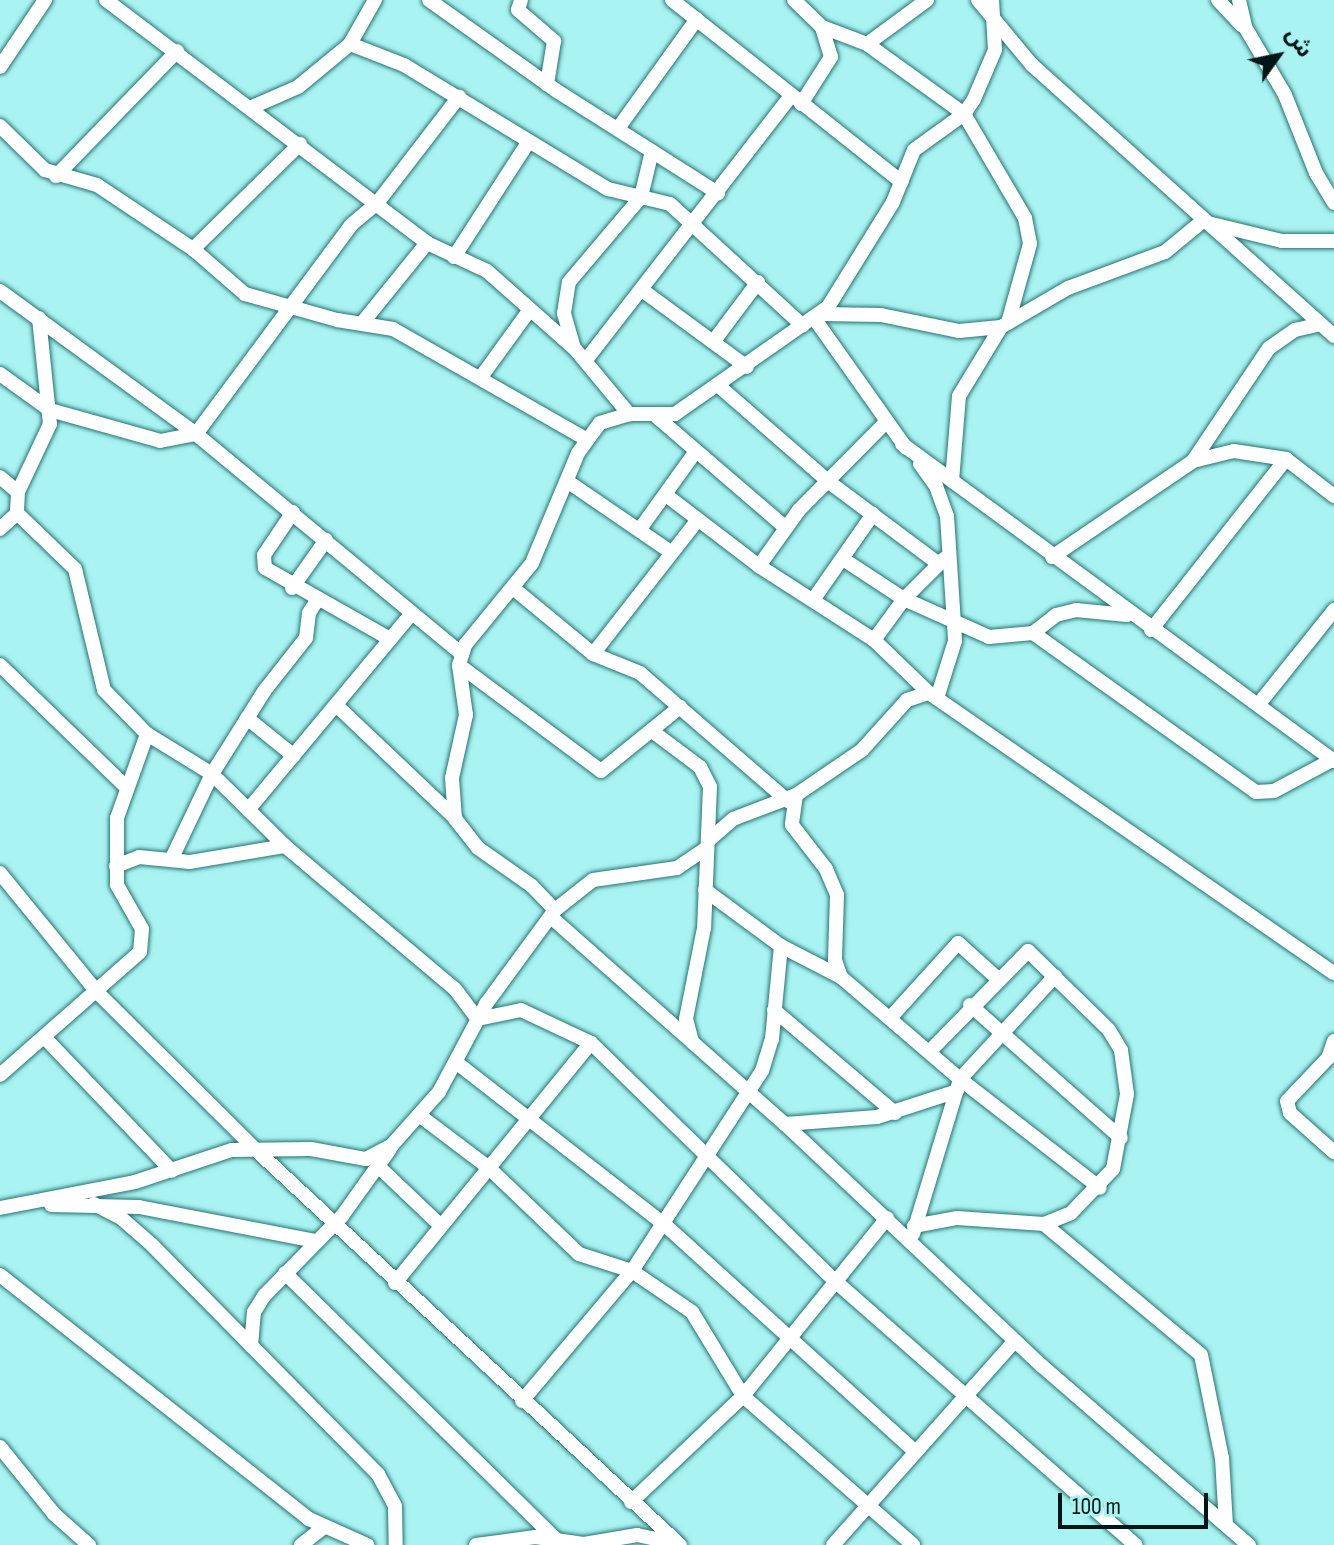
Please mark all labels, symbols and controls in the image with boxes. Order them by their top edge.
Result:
north arrow [1238,16,1318,96]
text: ش [1279,23,1318,63]
scale bar [1062,1477,1212,1527]
text: 100 m [1072,1492,1121,1521]

